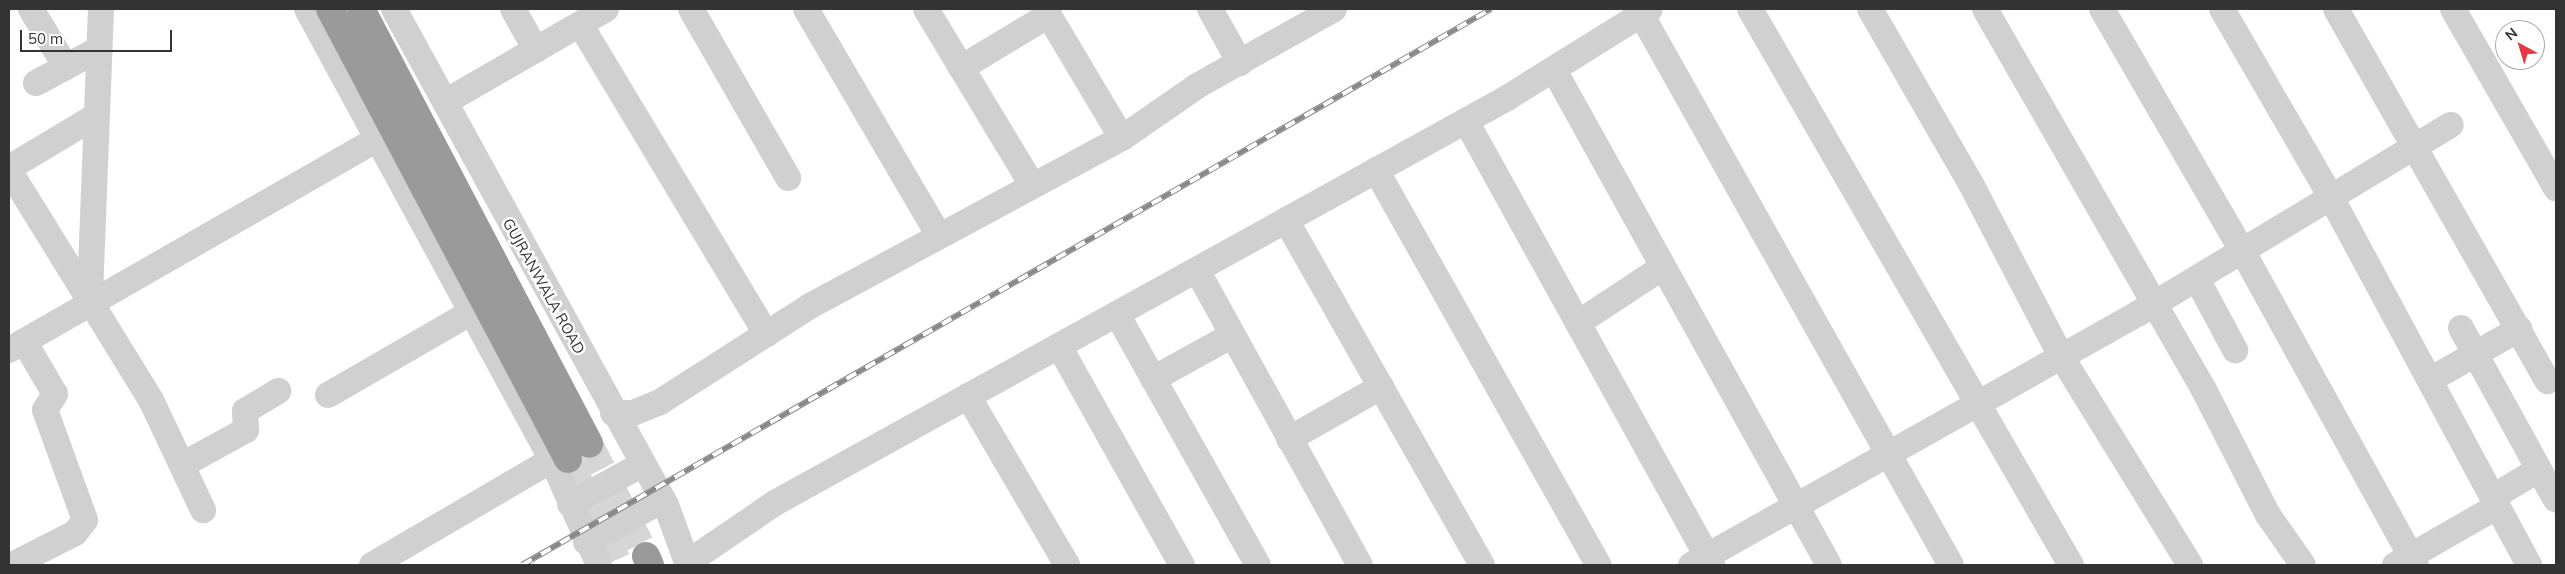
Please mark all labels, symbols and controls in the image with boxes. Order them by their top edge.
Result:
scale bar [22,20,175,52]
north arrow [2495,20,2545,70]
text: N [2501,24,2521,44]
text: 50 m [28,29,63,48]
street label: GUJRANWALA ROAD [499,215,589,357]

